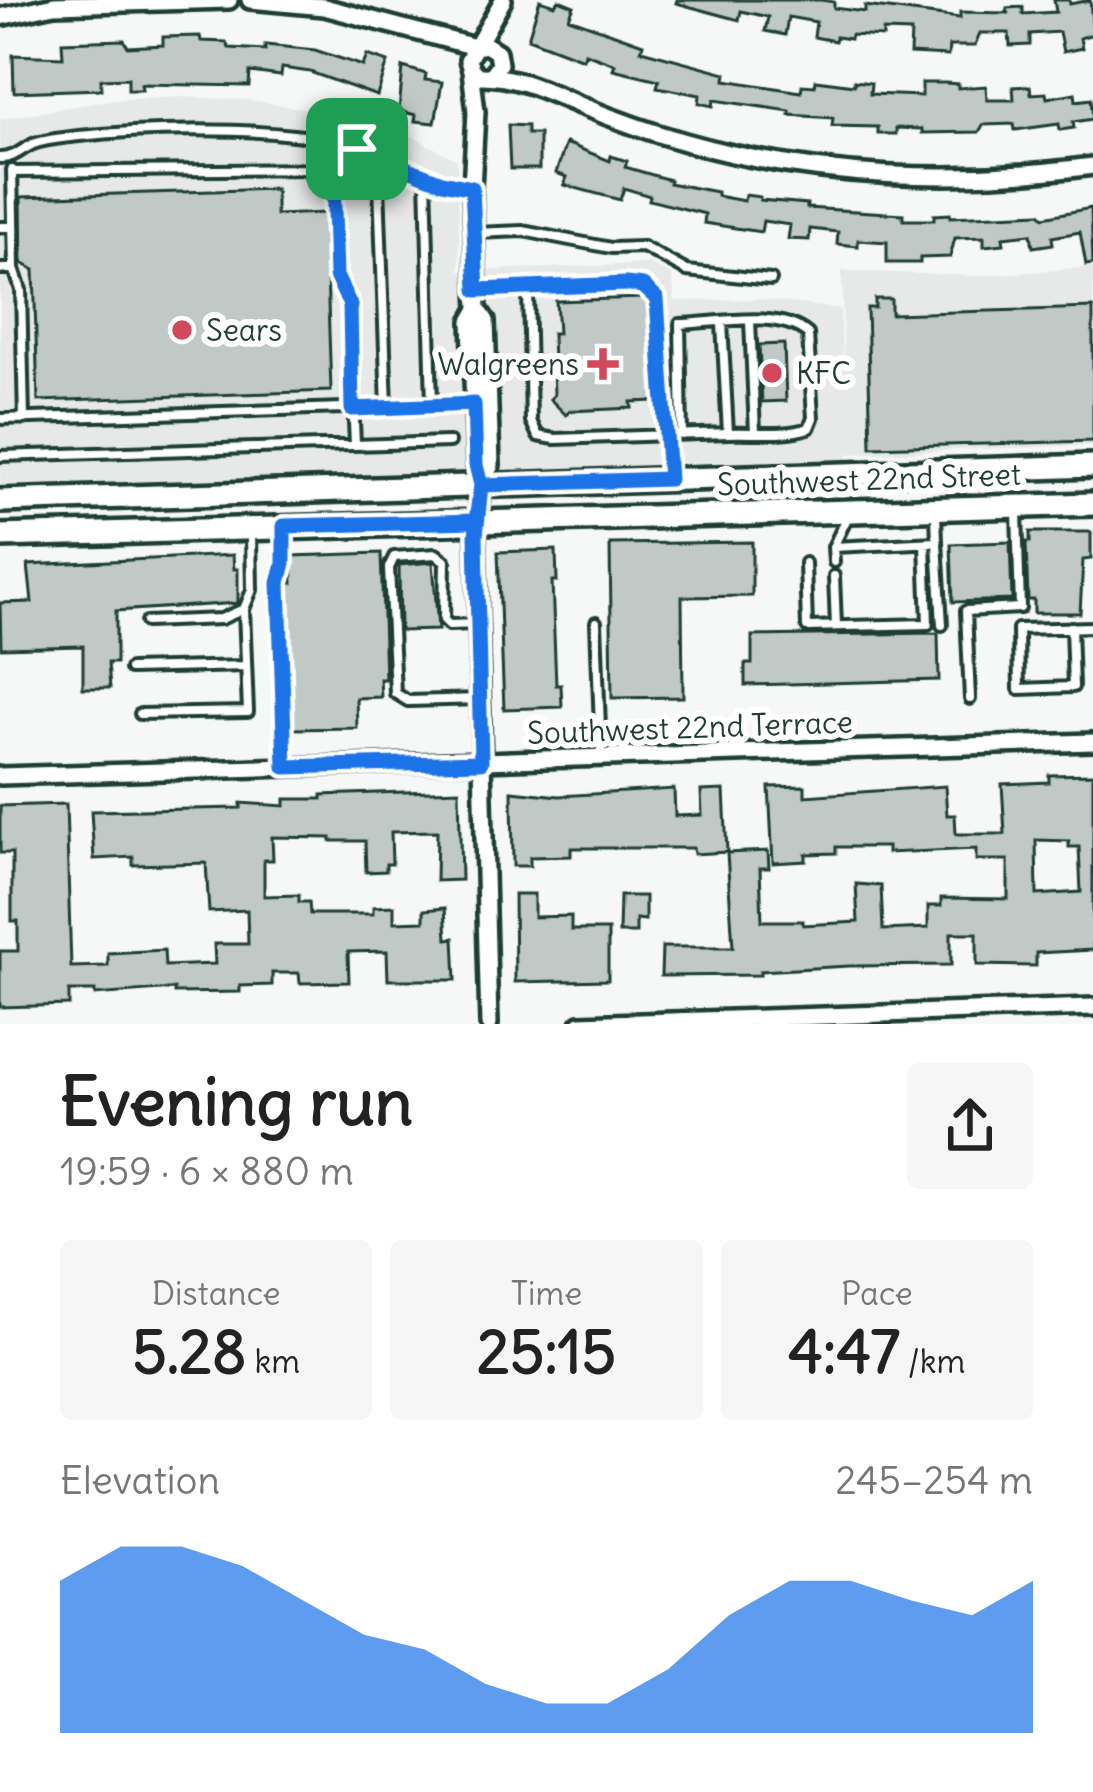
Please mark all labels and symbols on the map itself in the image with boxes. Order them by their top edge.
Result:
pin [306,98,408,200]
place label: Sears [206,311,282,349]
marker: Sears [169,317,195,343]
place label: Walgreens [437,345,579,383]
marker: Walgreens [590,351,616,377]
place label: KFC [796,354,851,392]
marker: KFC [759,360,785,386]
street label: Southwest 22nd Street [716,455,1022,503]
street label: Southwest 22nd Terrace [527,702,853,752]

